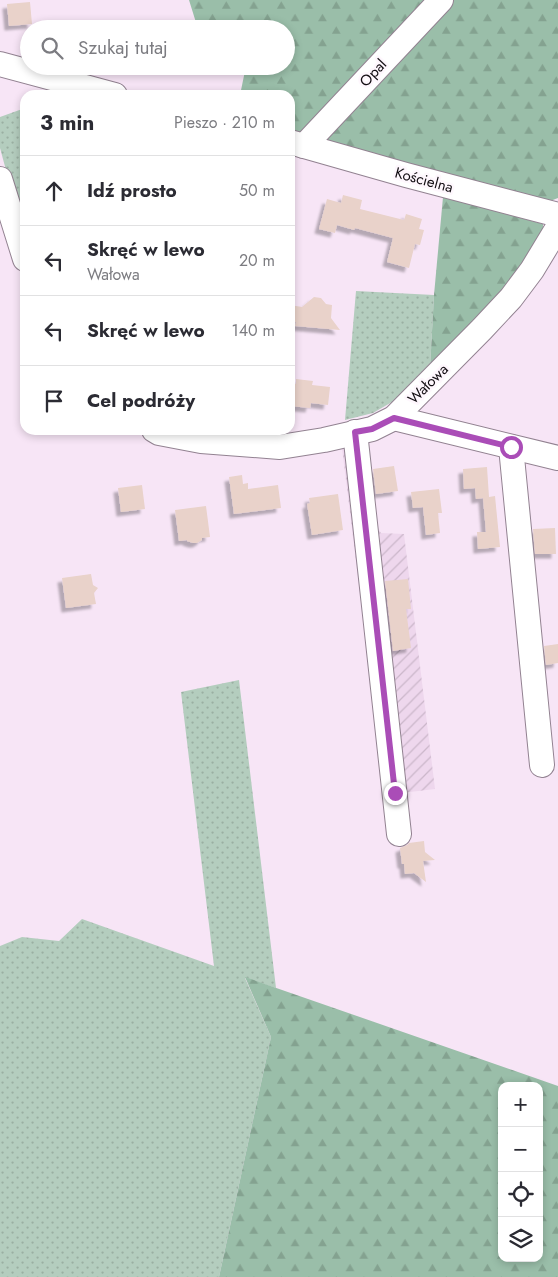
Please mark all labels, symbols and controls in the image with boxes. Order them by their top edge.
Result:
search box [20,20,295,75]
icon: search [38,34,66,62]
text: Szukaj tutaj [78,34,168,61]
street label: Opal [354,54,392,92]
text: 3 min [40,108,94,138]
text: Pieszo · 210 m [174,111,275,134]
street label: Kościelna [392,162,456,198]
icon: ahead [40,177,68,205]
text: Idź prosto [87,177,177,204]
text: 50 m [239,179,275,202]
text: Skręć w lewo [87,236,205,263]
icon: left [40,247,68,275]
text: 20 m [239,249,275,272]
text: Wałowa [87,263,140,286]
icon: left [40,317,68,345]
text: Skręć w lewo [87,317,205,344]
text: 140 m [232,319,275,342]
street label: Wałowa [403,359,453,409]
icon: arrive [40,387,68,415]
text: Cel podróży [87,387,195,414]
route start [500,436,523,459]
route end [384,782,407,805]
map controls [498,1082,543,1262]
button: + [498,1082,543,1127]
button: − [498,1127,543,1172]
button: locate [498,1172,543,1217]
button: layers [498,1217,543,1262]

